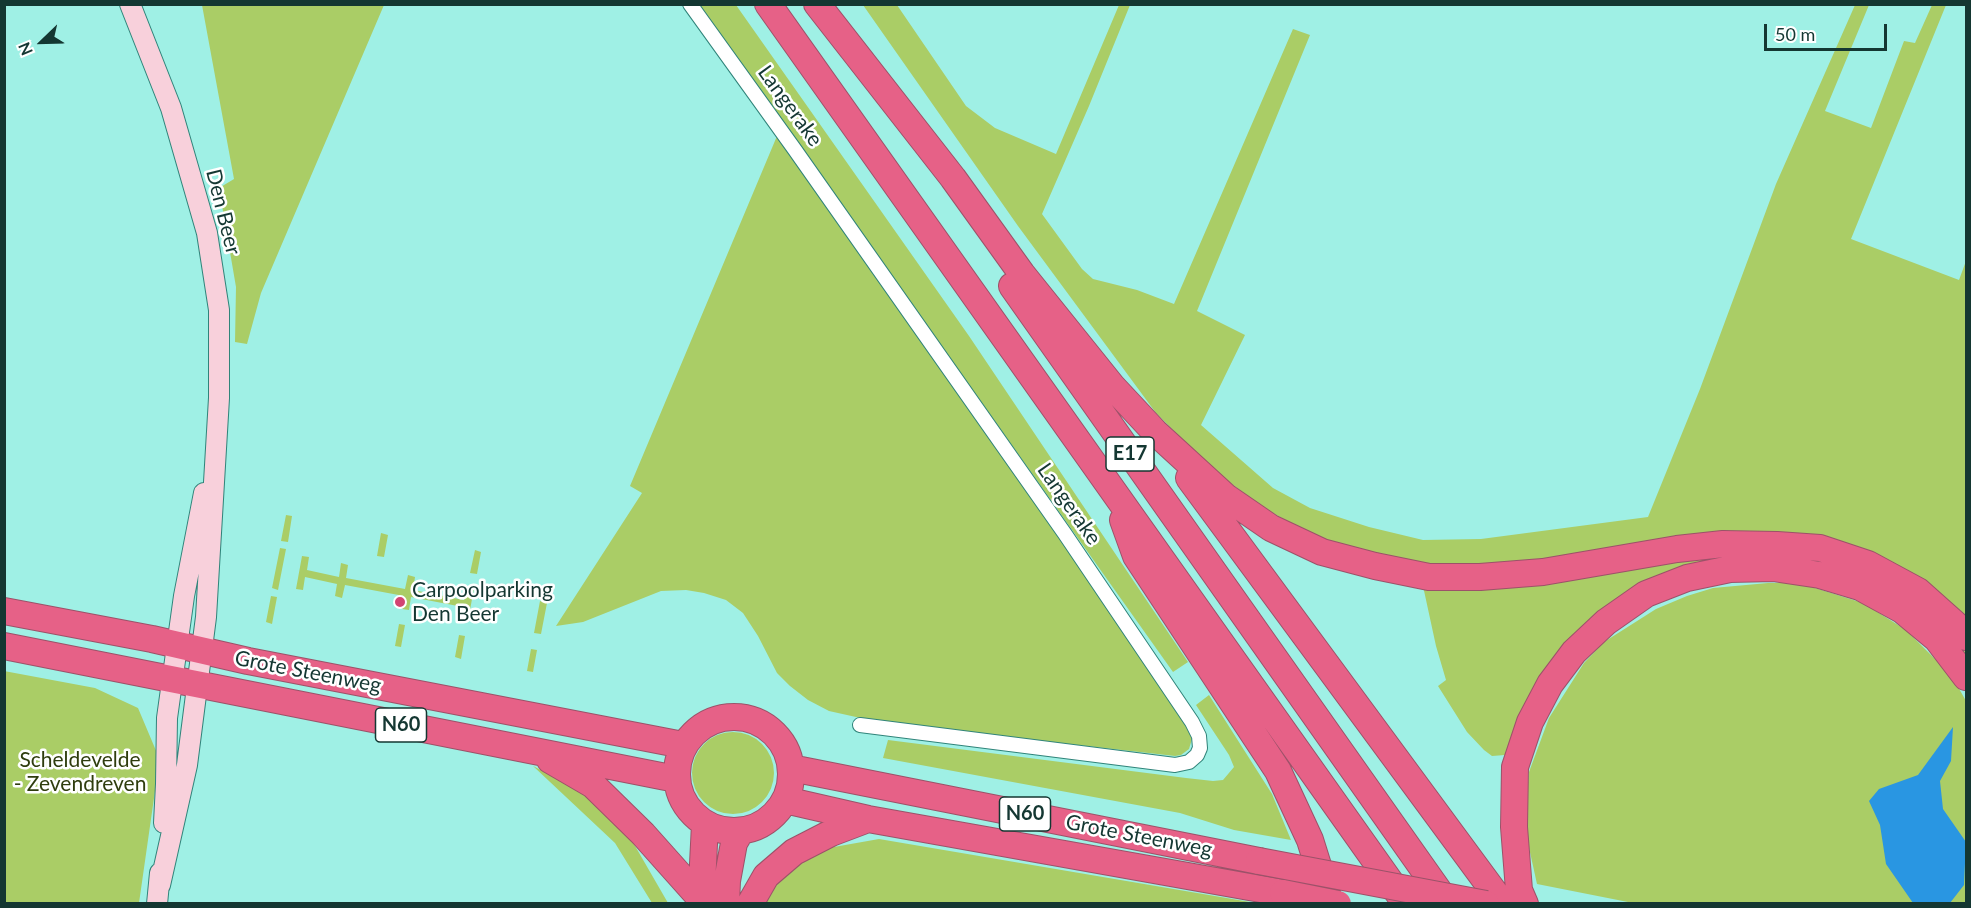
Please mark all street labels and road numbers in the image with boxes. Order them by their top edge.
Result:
street label: Langerake [752,61,828,151]
street label: Den Beer [200,167,246,257]
road number: E17 [1106,437,1154,471]
street label: Langerake [1032,458,1106,550]
street label: Grote Steenweg [233,645,383,699]
road number: N60 [376,708,426,742]
road number: N60 [1000,797,1050,831]
street label: Grote Steenweg [1064,809,1214,863]

